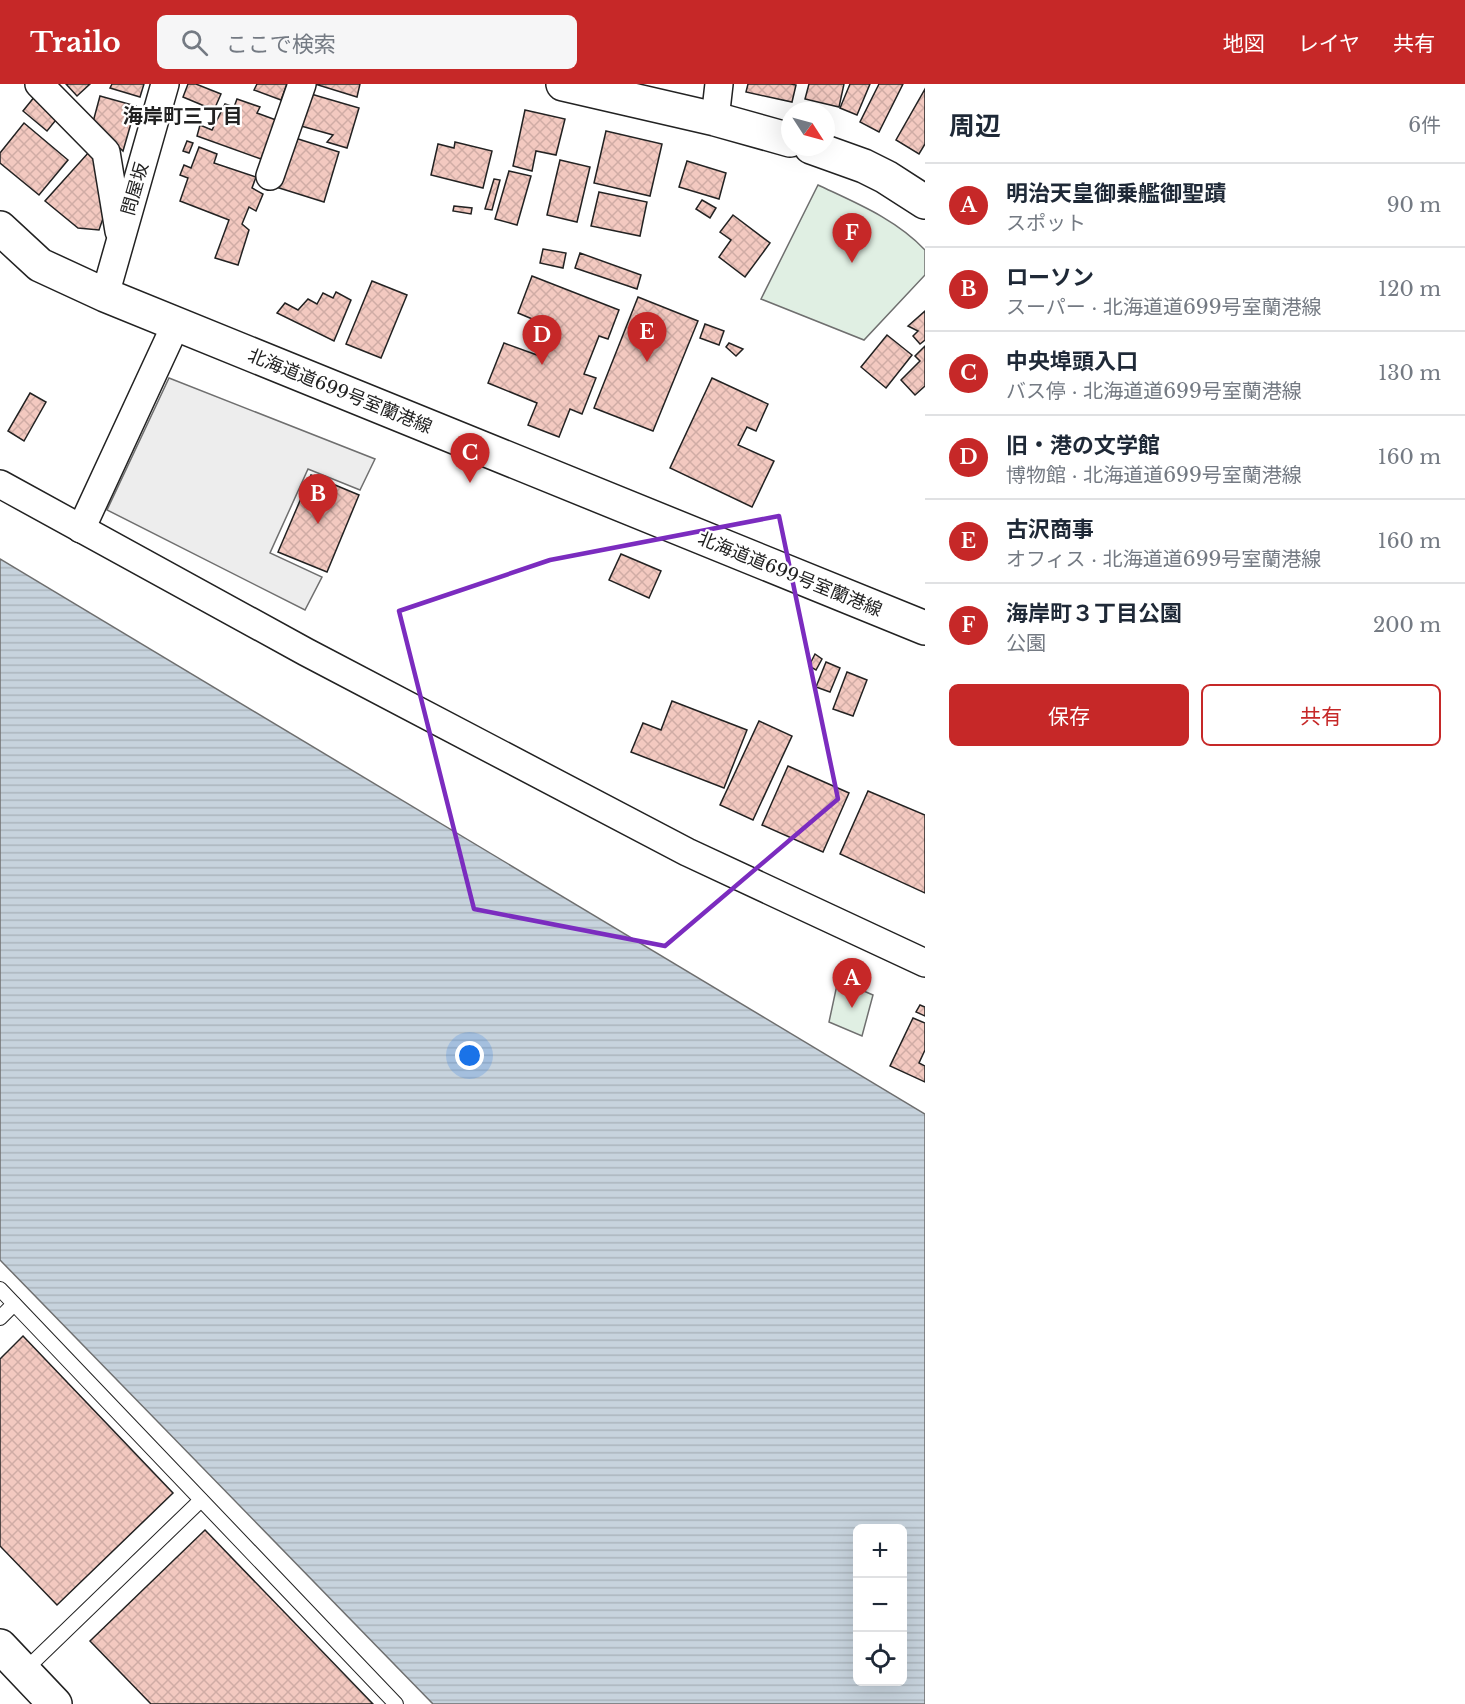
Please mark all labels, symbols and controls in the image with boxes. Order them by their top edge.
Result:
search box [157,15,577,69]
text: Trailo [30,25,121,60]
icon: search [178,26,211,59]
text: ここで検索 [226,31,336,58]
text: 地図 [1223,31,1265,57]
text: レイヤ [1298,31,1360,57]
text: 共有 [1393,31,1435,57]
north arrow [781,102,835,156]
district label: 海岸町三丁目 [123,104,243,128]
text: 周辺 [949,110,1001,142]
text: 6件 [1408,113,1441,137]
street label: 問屋坂 [117,160,153,218]
text: 明治天皇御乗艦御聖蹟 [1006,180,1226,207]
text: A [960,193,977,217]
text: 90 m [1387,193,1441,217]
text: スポット [1006,211,1086,235]
pin: F [832,214,872,263]
text: ローソン [1006,264,1094,291]
text: B [961,277,976,301]
text: 120 m [1378,277,1441,301]
text: スーパー · 北海道道699号室蘭港線 [1006,295,1322,319]
pin: E [628,312,666,362]
pin: D [522,316,562,365]
street label: 北海道道699号室蘭港線 [245,344,435,438]
text: 中央埠頭入口 [1006,348,1138,375]
text: C [960,361,977,385]
text: 130 m [1378,361,1441,385]
text: バス停 · 北海道道699号室蘭港線 [1006,379,1302,403]
text: 旧・港の文学館 [1006,432,1160,459]
pin: C [450,434,490,483]
text: D [959,445,978,469]
text: 160 m [1378,445,1441,469]
text: 博物館 · 北海道道699号室蘭港線 [1006,463,1302,487]
pin: B [298,474,338,524]
text: 古沢商事 [1006,516,1094,543]
street label: 北海道道699号室蘭港線 [695,527,885,621]
text: E [961,529,976,553]
text: 160 m [1378,529,1441,553]
text: オフィス · 北海道道699号室蘭港線 [1006,547,1321,571]
text: 海岸町３丁目公園 [1006,600,1182,627]
text: F [962,613,975,637]
text: 200 m [1373,613,1441,637]
text: 公園 [1006,631,1046,655]
button: 保存 [949,684,1189,746]
button: 共有 [1201,684,1441,746]
pin: A [832,958,872,1008]
your location [455,1041,484,1070]
map controls [853,1524,907,1686]
button: + [853,1524,907,1578]
button: − [853,1578,907,1632]
button: locate [853,1632,907,1686]

